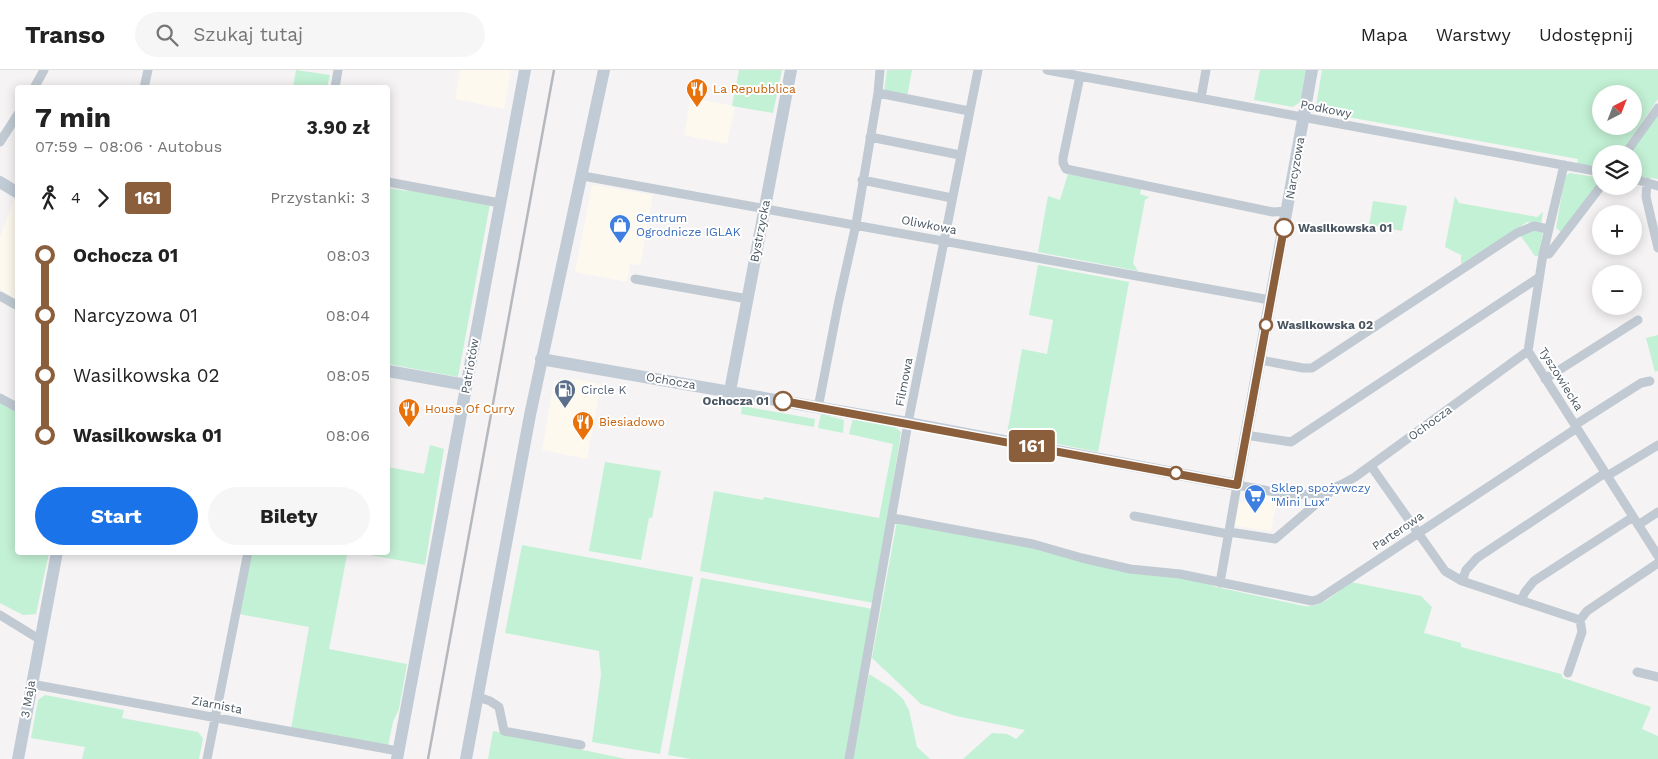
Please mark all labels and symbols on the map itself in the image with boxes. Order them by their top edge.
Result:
restaurant icon: La Repubblica [685,77,709,108]
place label: La Repubblica [713,82,796,96]
north arrow [1592,85,1642,135]
street label: Podkowy [1299,97,1354,121]
street label: Narcyzowa [1283,136,1307,200]
street label: Bystrzycka [747,199,773,263]
place label: Centrum Ogrodnicze IGLAK [636,211,741,239]
shop icon: Centrum Ogrodnicze IGLAK [608,213,632,244]
street label: Oliwkowa [900,213,958,237]
marker: Wasilkowska 01 [1274,218,1294,238]
place label: Wasilkowska 01 [1298,221,1392,235]
marker: Wasilkowska 02 [1259,318,1273,332]
place label: Wasilkowska 02 [1277,318,1373,332]
street label: Patriotów [458,337,482,395]
street label: Tyszowiecka [1536,345,1586,414]
street label: Filmowa [892,356,916,408]
street label: Ochocza [645,370,697,392]
fuel station icon: Circle K [553,378,577,409]
place label: Circle K [581,383,627,397]
marker: Ochocza 01 [773,391,793,411]
place label: Ochocza 01 [703,394,769,408]
restaurant icon: House Of Curry [397,397,421,428]
place label: House Of Curry [425,402,515,416]
street label: Ochocza [1406,402,1455,443]
restaurant icon: Biesiadowo [571,410,595,441]
place label: Biesiadowo [599,415,665,429]
line badge: 161 [1003,430,1061,462]
unlabelled marker [1169,466,1183,480]
place label: Sklep spożywczy "Mini Lux" [1271,481,1371,509]
supermarket icon: Sklep spożywczy "Mini Lux" [1243,483,1267,514]
street label: Parterowa [1370,509,1427,553]
street label: 3 Maja [18,679,38,719]
street label: Ziarnista [191,693,244,717]

